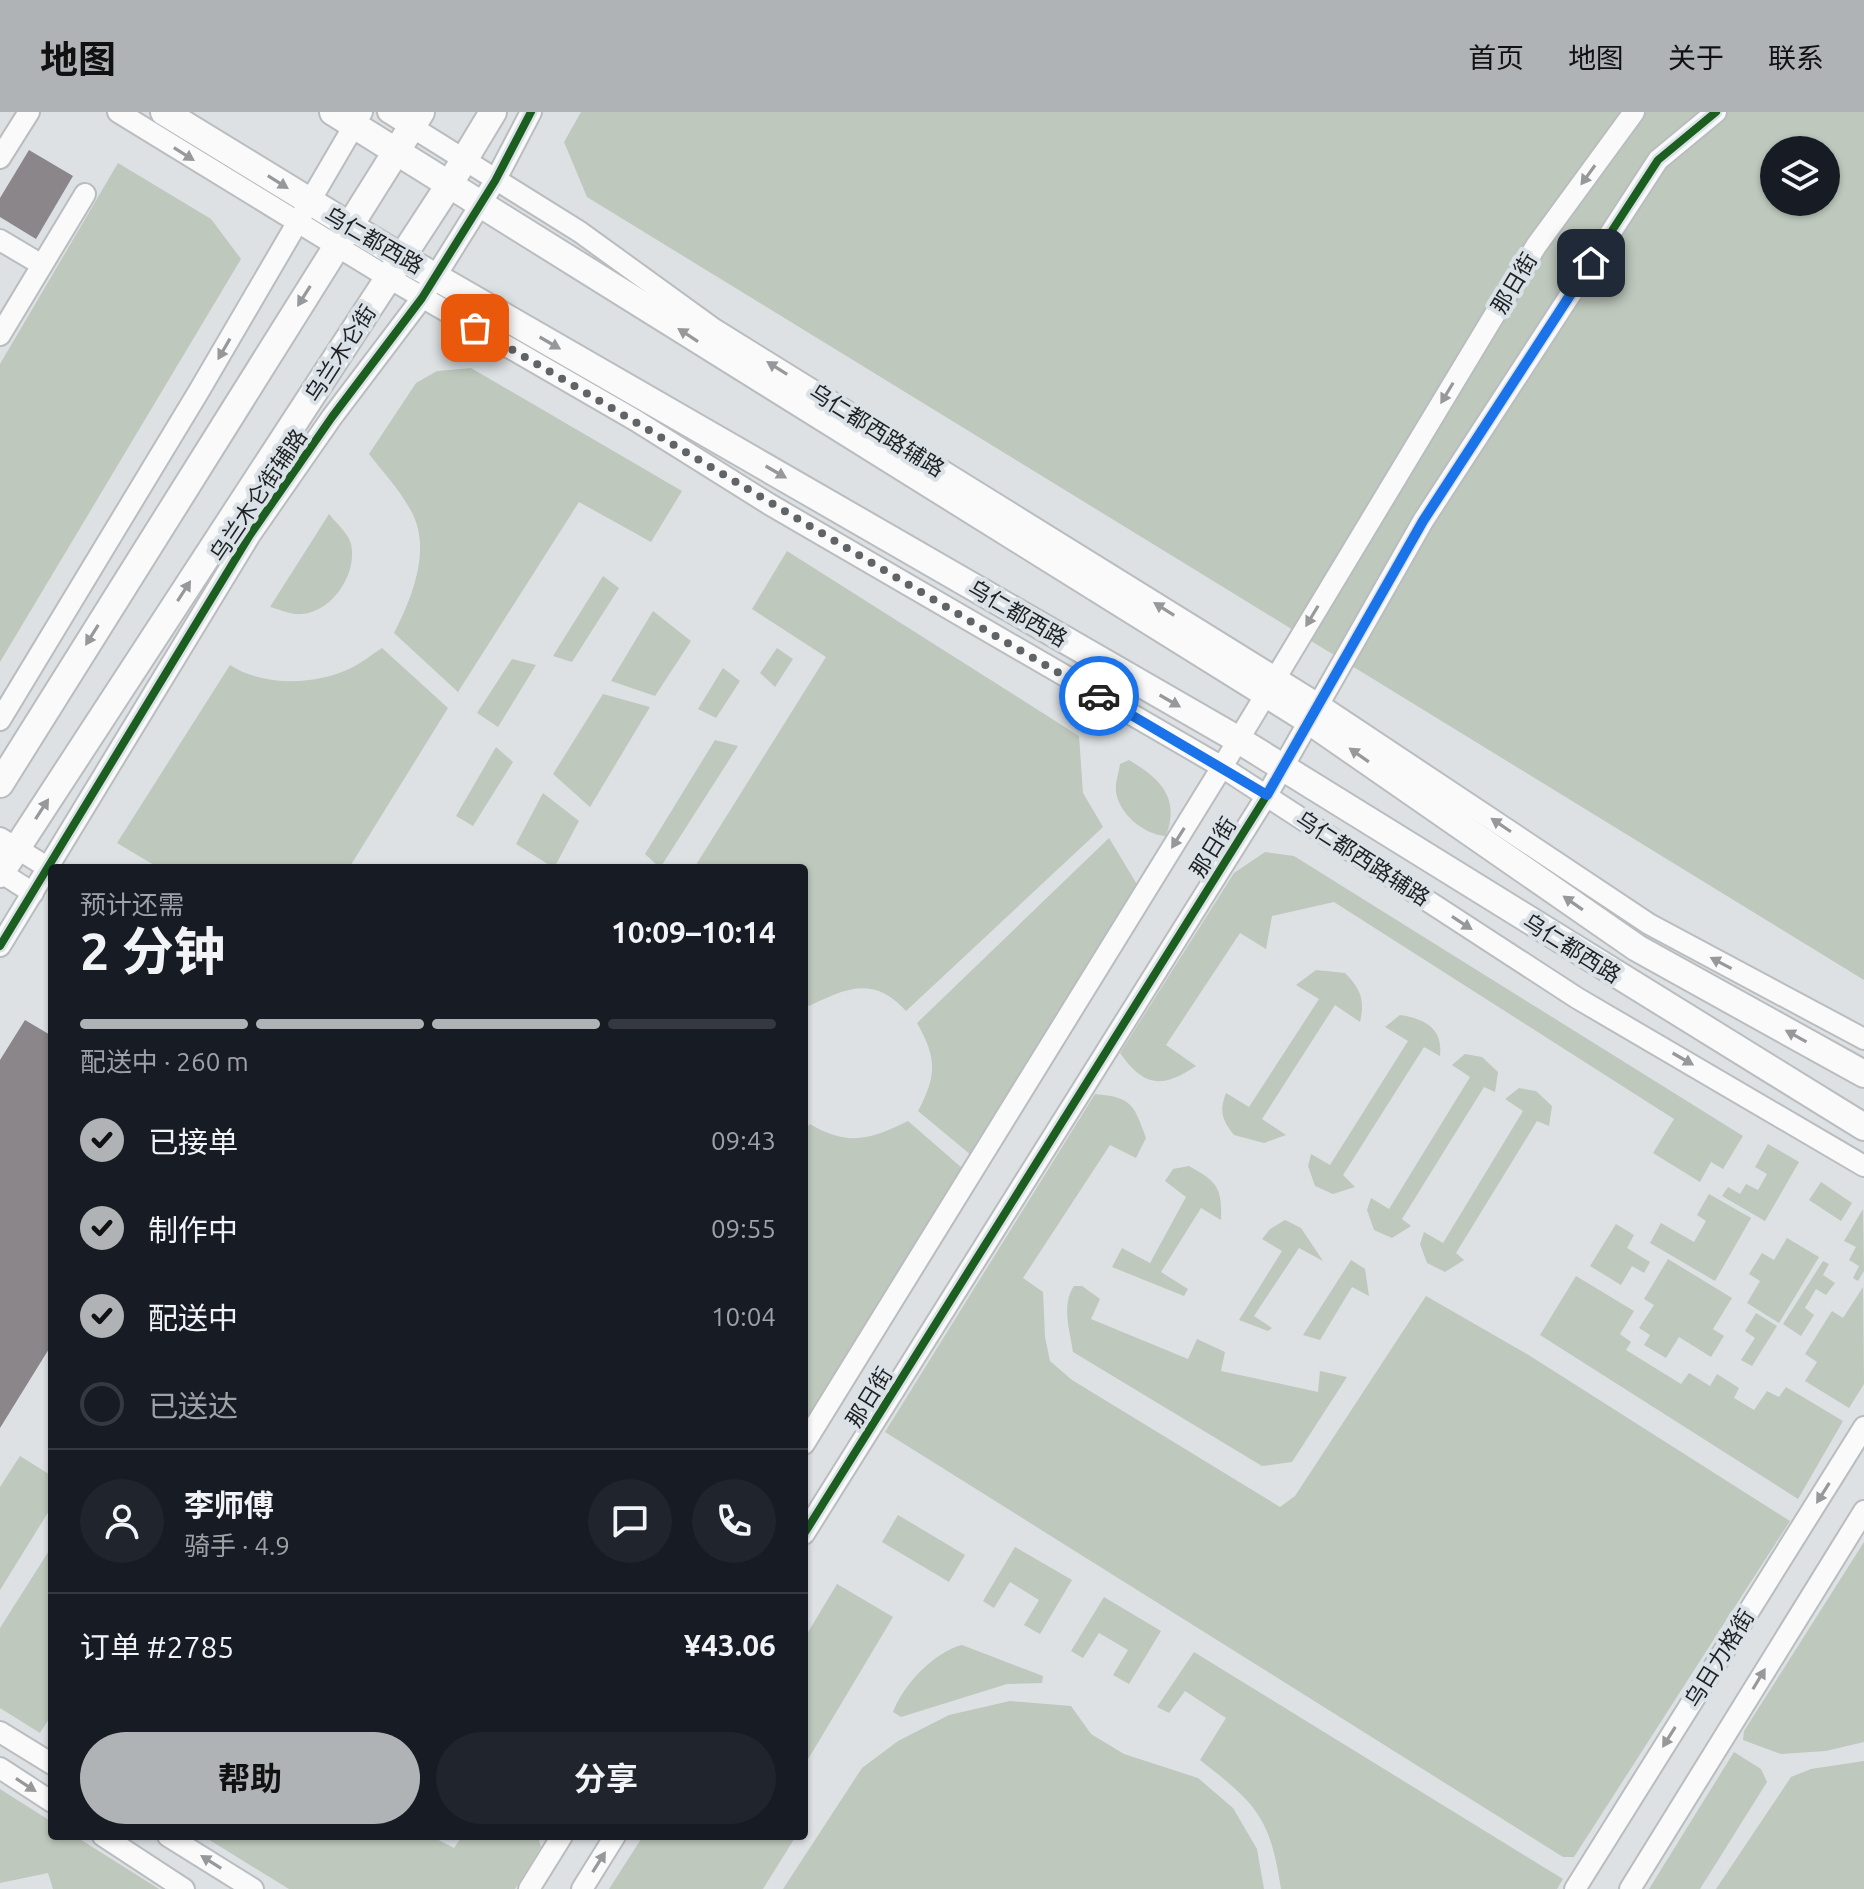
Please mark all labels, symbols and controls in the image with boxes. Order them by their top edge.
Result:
text: 地图 [40,38,116,80]
text: 首页 [1468,42,1524,73]
text: 地图 [1568,42,1624,73]
text: 关于 [1668,42,1724,73]
text: 联系 [1768,42,1824,73]
map controls [1760,136,1840,216]
button: layers [1760,136,1840,216]
one-way arrow [173,146,195,160]
one-way arrow [1580,164,1596,186]
one-way arrow [267,175,289,189]
street label: 乌仁都西路 [320,201,428,278]
pin [1557,229,1625,297]
icon: home [1569,241,1613,285]
street label: 那日街 [1486,248,1541,317]
one-way arrow [296,285,311,306]
pin [441,294,509,362]
street label: 乌兰木仑街 [299,300,380,406]
icon: bag [453,306,497,350]
one-way arrow [677,328,699,342]
one-way arrow [539,336,561,350]
one-way arrow [217,338,231,360]
one-way arrow [766,361,788,375]
street label: 乌仁都西路辅路 [805,378,949,481]
one-way arrow [1440,382,1454,404]
street label: 乌兰木仑街辅路 [204,424,311,566]
one-way arrow [764,465,787,479]
street label: 乌仁都西路 [964,574,1072,651]
one-way arrow [177,580,191,602]
one-way arrow [1154,601,1175,616]
one-way arrow [1305,605,1319,627]
one-way arrow [86,624,100,646]
courier [1059,656,1139,736]
icon: car [1077,674,1121,718]
one-way arrow [1159,694,1181,708]
one-way arrow [1348,748,1369,763]
one-way arrow [34,798,49,819]
street label: 乌仁都西路辅路 [1292,805,1435,910]
street label: 那日街 [1184,812,1241,881]
one-way arrow [1490,818,1511,833]
one-way arrow [1171,827,1185,849]
text: 预计还需 [80,890,184,919]
one-way arrow [1562,896,1583,911]
street label: 乌仁都西路 [1519,908,1626,987]
text: 10:09–10:14 [611,915,776,949]
one-way arrow [1451,915,1473,930]
text: 2 分钟 [80,922,226,980]
one-way arrow [1710,956,1732,970]
one-way arrow [1785,1029,1807,1043]
text: 配送中 · 260 m [80,1047,249,1076]
one-way arrow [1672,1052,1694,1066]
icon: check [80,1118,124,1162]
text: 已接单 [148,1125,238,1159]
text: 09:43 [711,1126,776,1155]
icon: check [80,1206,124,1250]
text: 制作中 [148,1213,238,1247]
text: 09:55 [711,1214,776,1243]
icon: check [80,1294,124,1338]
text: 配送中 [148,1301,238,1335]
text: 10:04 [711,1302,776,1331]
street label: 那日街 [840,1362,897,1431]
text: 已送达 [148,1389,238,1423]
button: person [80,1479,164,1563]
button: chat [588,1479,672,1563]
button: phone [692,1479,776,1563]
one-way arrow [1816,1482,1830,1504]
text: 李师傅 [184,1488,274,1522]
text: 骑手 · 4.9 [184,1531,290,1560]
street label: 乌日力格街 [1679,1604,1758,1711]
text: ¥43.06 [684,1628,776,1662]
text: 订单 #2785 [80,1630,234,1664]
one-way arrow [1751,1668,1765,1690]
one-way arrow [1663,1726,1677,1748]
button: 帮助 [80,1732,420,1824]
button: 分享 [436,1732,776,1824]
one-way arrow [15,1777,37,1792]
one-way arrow [591,1852,606,1873]
one-way arrow [200,1855,221,1870]

